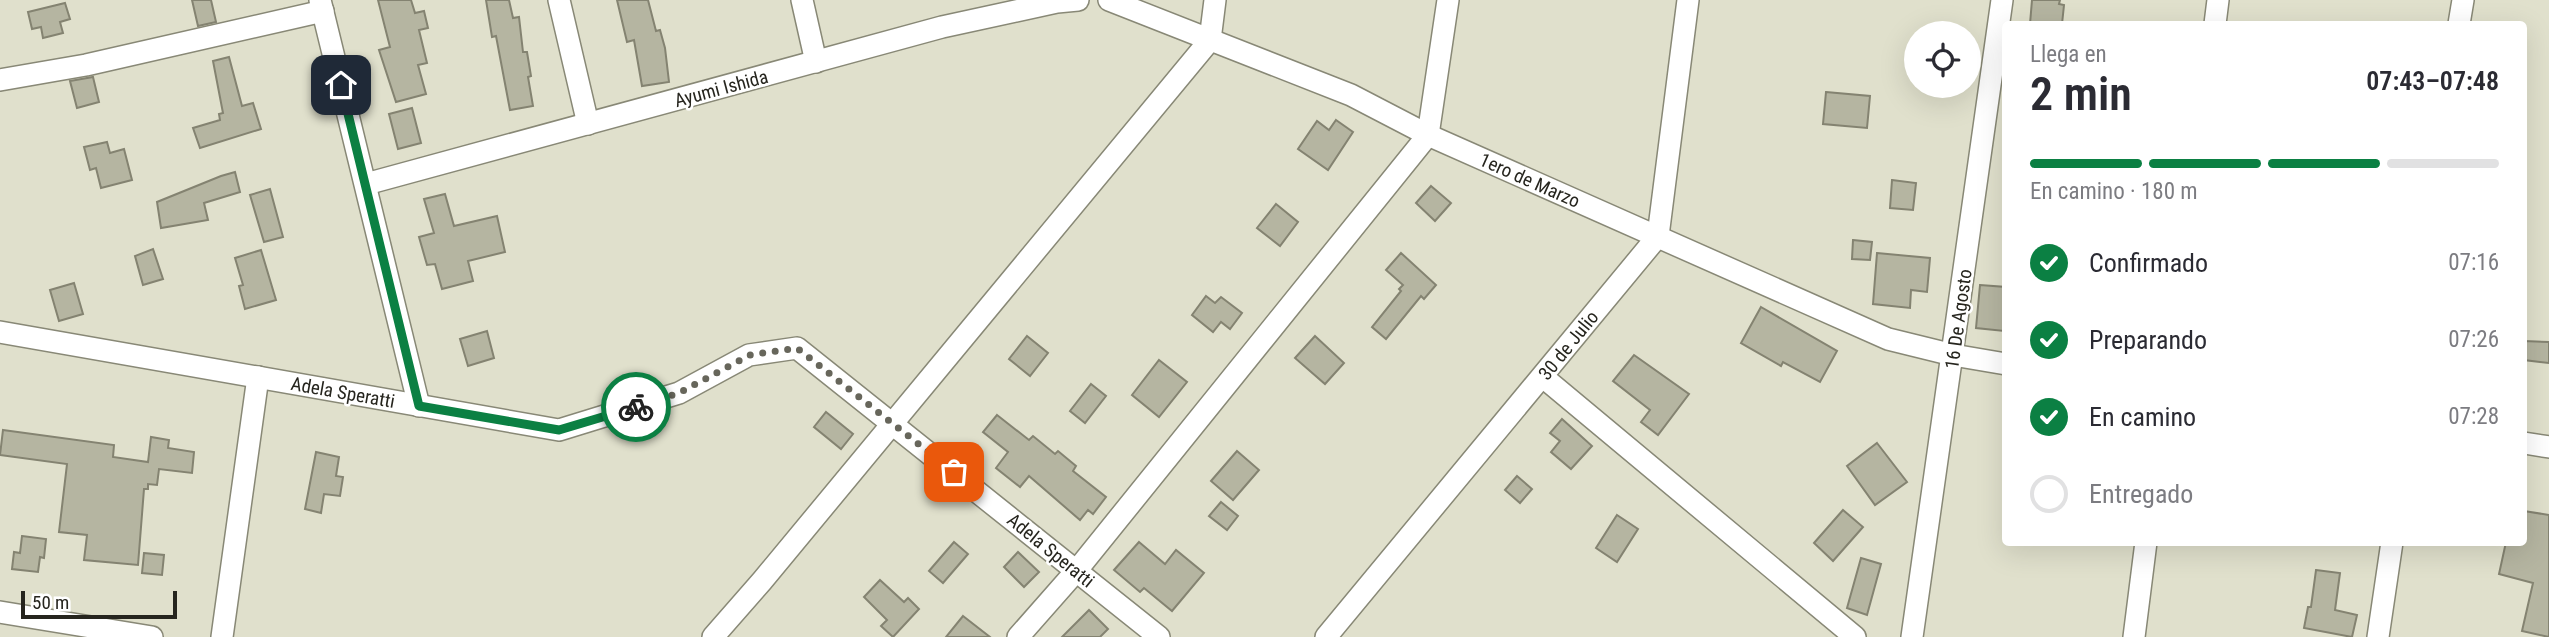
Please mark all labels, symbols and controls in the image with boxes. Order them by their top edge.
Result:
map controls [1904,21,1981,98]
button: locate [1904,21,1981,98]
text: Llega en [2030,41,2107,68]
pin [311,55,371,115]
street label: Ayumi Ishida [672,65,771,112]
icon: home [322,66,360,104]
text: 07:43–07:48 [2366,66,2499,96]
text: 2 min [2030,67,2132,121]
street label: 1ero de Marzo [1476,148,1584,213]
text: En camino · 180 m [2030,178,2198,205]
icon: check [2030,244,2068,282]
text: Confirmado [2089,248,2208,278]
text: 07:16 [2448,249,2499,276]
street label: 16 De Agosto [1940,268,1977,371]
street label: 30 de Julio [1534,306,1603,385]
icon: check [2030,321,2068,359]
text: Preparando [2089,325,2207,355]
text: 07:26 [2448,326,2499,353]
street label: Adela Speratti [289,372,397,413]
courier [601,372,671,442]
icon: bike [617,388,655,426]
icon: check [2030,398,2068,436]
text: En camino [2089,402,2196,432]
text: 07:28 [2448,403,2499,430]
pin [924,442,984,502]
icon: bag [935,453,973,491]
text: Entregado [2089,479,2193,509]
street label: Adela Speratti [1003,508,1099,592]
scale bar [21,588,177,620]
text: 50 m [32,591,69,614]

